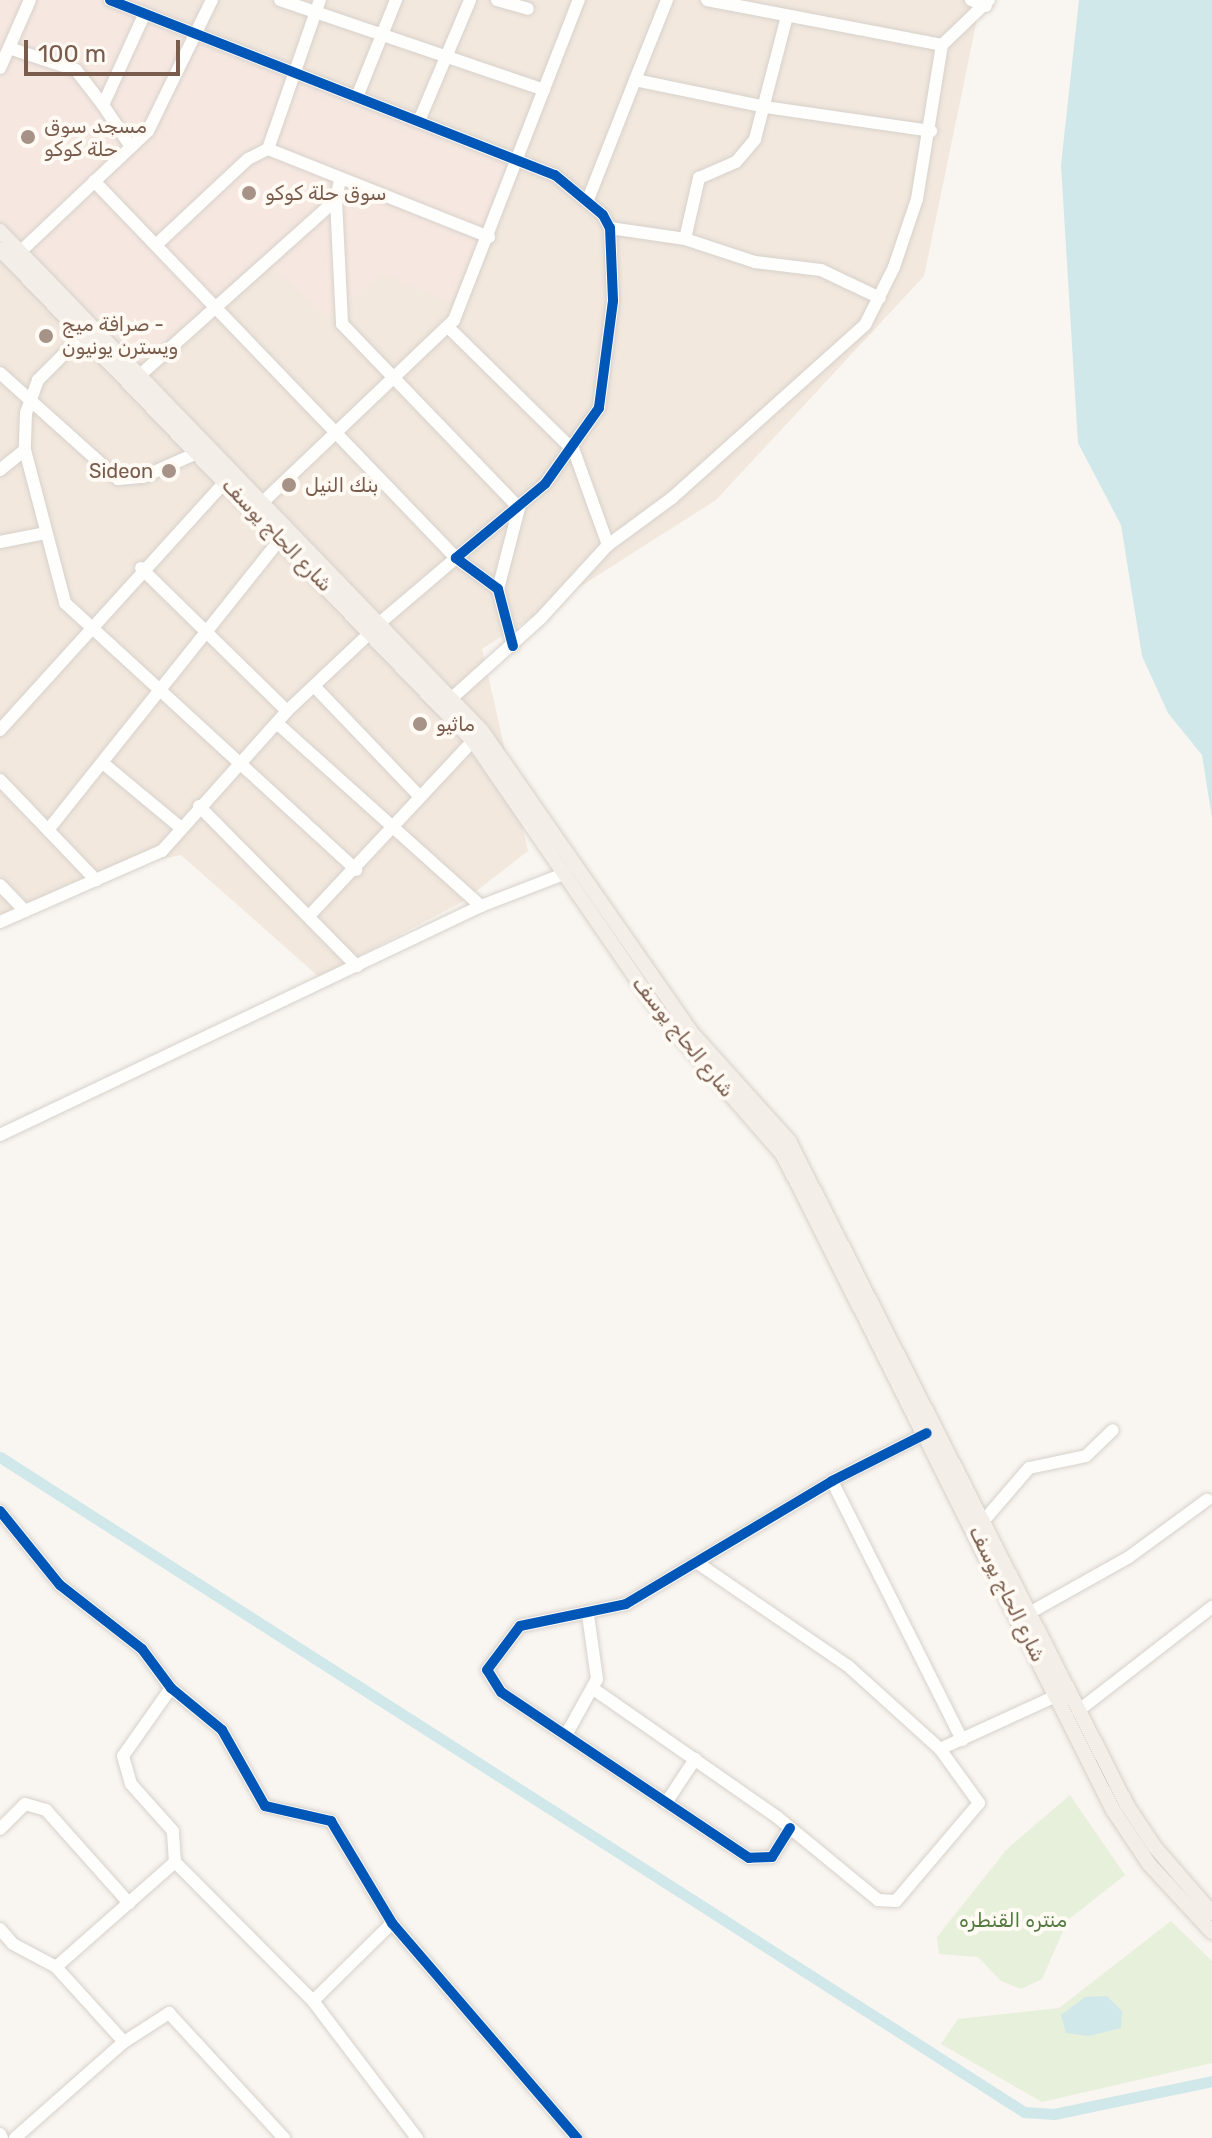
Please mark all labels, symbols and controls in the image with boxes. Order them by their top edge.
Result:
scale bar [28,24,184,74]
text: 100 m [38,40,106,68]
place label: مسجد سوق حلة كوكو [44,114,147,161]
marker: مسجد سوق حلة كوكو [19,128,37,146]
place label: سوق حلة كوكو [265,181,387,205]
marker: سوق حلة كوكو [240,184,258,202]
place label: صرافة ميج - ويسترن يونيون [62,312,178,359]
marker: صرافة ميج - ويسترن يونيون [37,327,55,345]
place label: Sideon [89,459,153,483]
marker: Sideon [160,462,178,480]
street label: شارع الحاج يوسف [217,473,337,597]
place label: بنك النيل [305,473,379,497]
marker: بنك النيل [280,476,298,494]
place label: ماثيو [436,712,475,736]
marker: ماثيو [411,715,429,733]
street label: شارع الحاج يوسف [627,972,739,1102]
street label: شارع الحاج يوسف [964,1522,1050,1666]
park label: منتره القنطره [959,1908,1067,1932]

